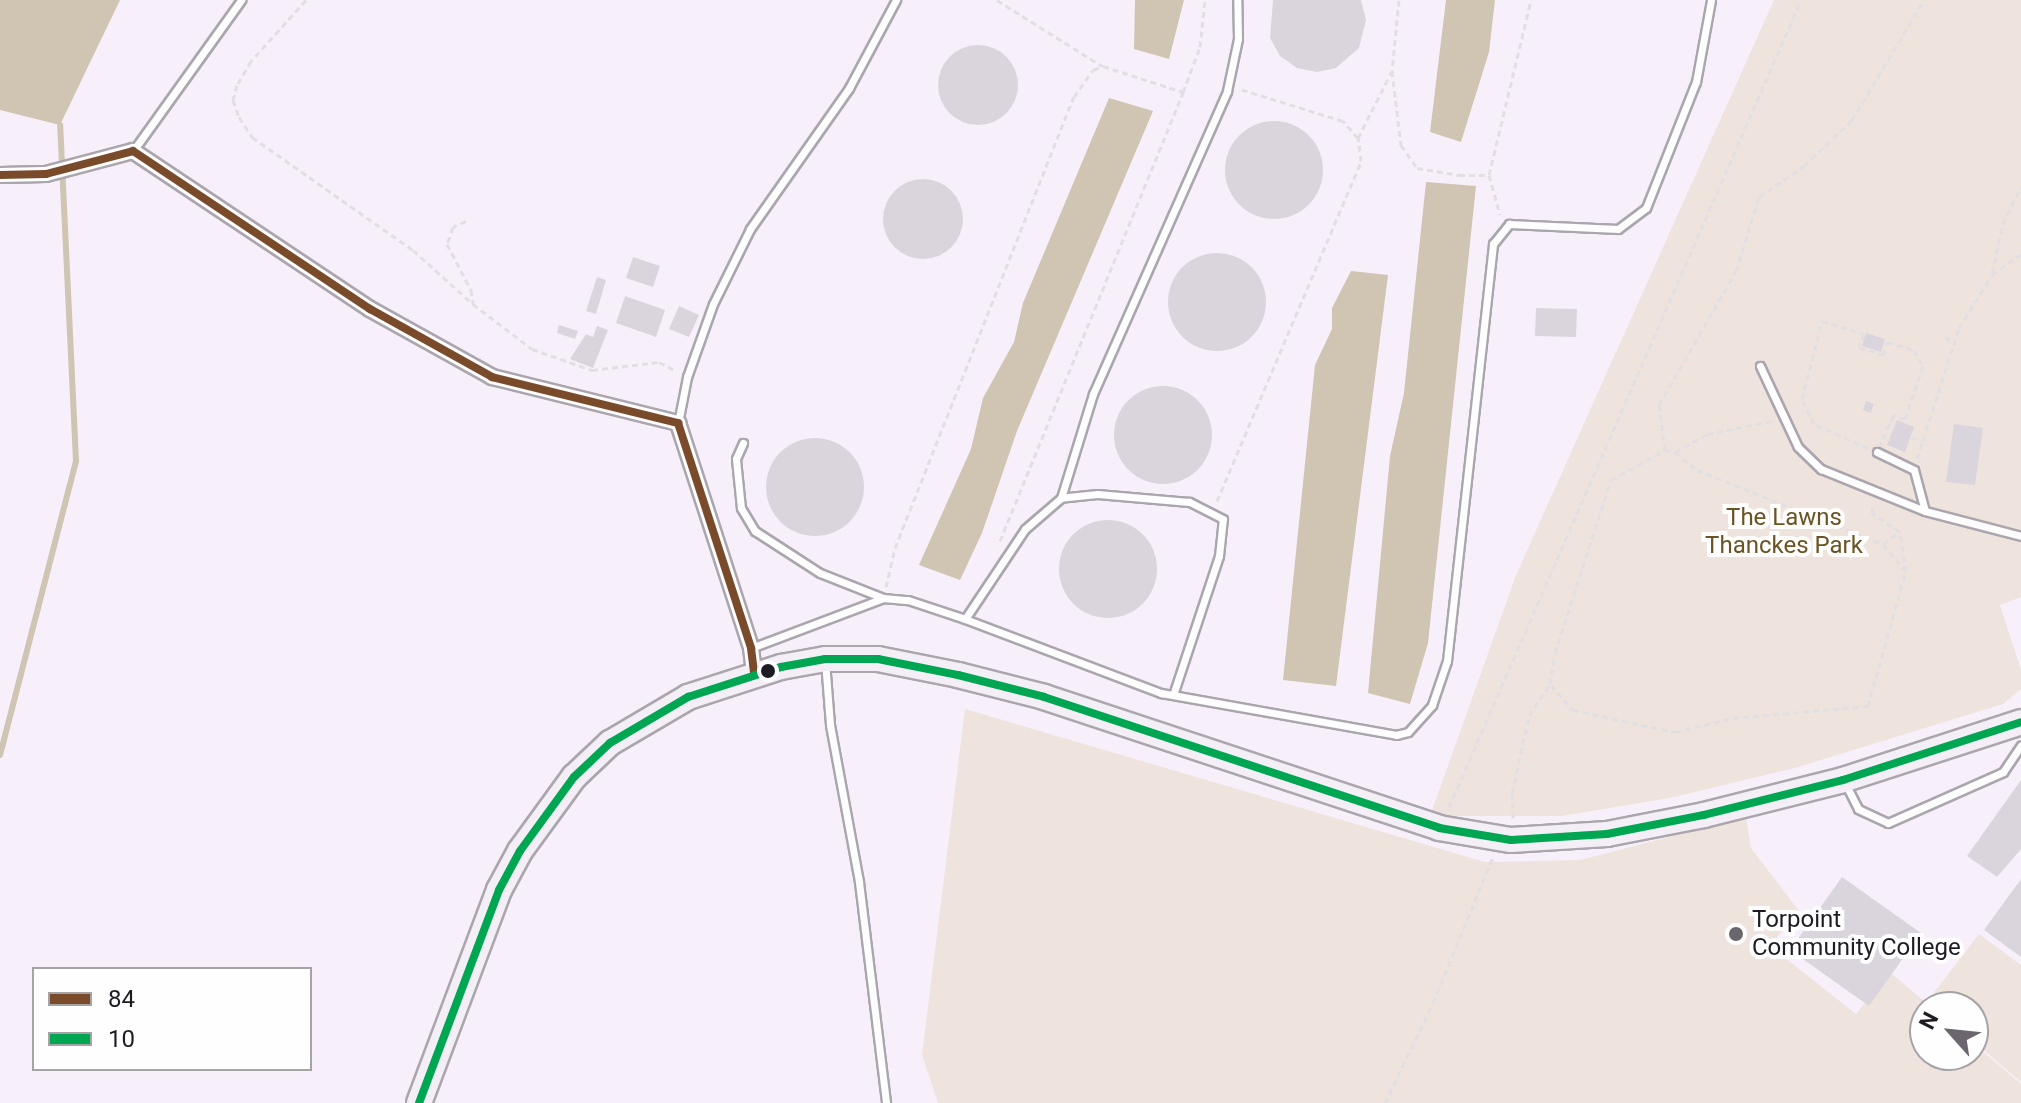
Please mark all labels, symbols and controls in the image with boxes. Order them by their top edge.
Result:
park label: The Lawns Thanckes Park [1705,504,1863,560]
unlabelled marker [760,663,776,679]
place label: Torpoint Community College [1752,906,1961,962]
marker: Torpoint Community College [1727,925,1745,943]
legend [32,967,312,1071]
text: 84 [108,985,135,1013]
north arrow [1909,991,1989,1071]
text: N [1914,1008,1944,1033]
text: 10 [108,1025,135,1053]

